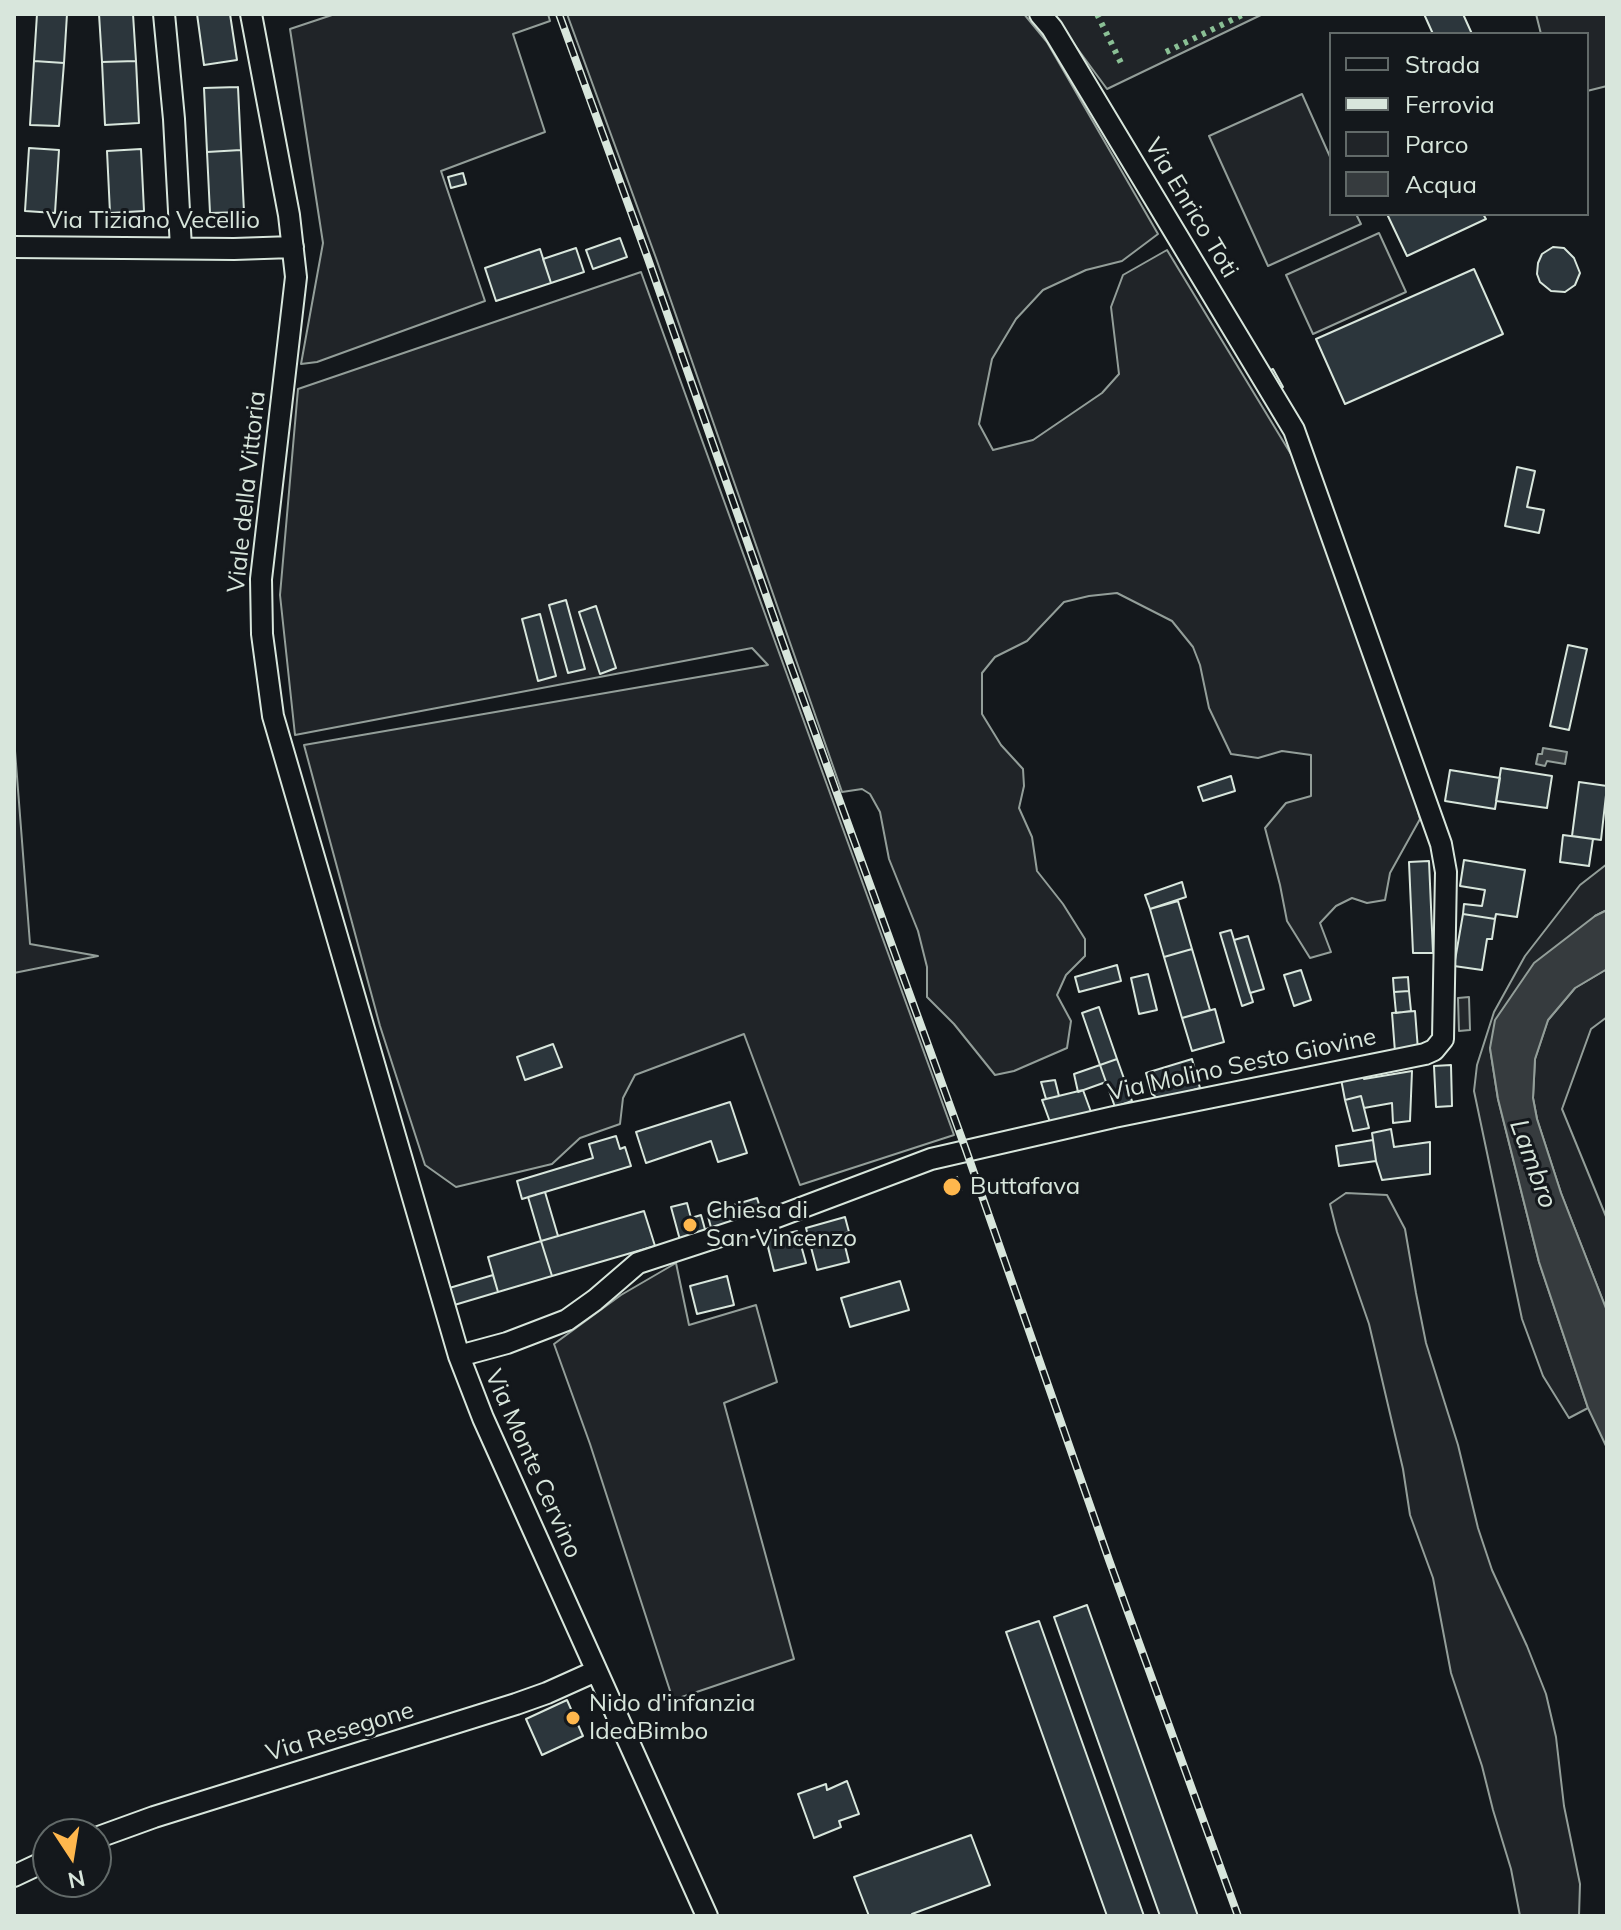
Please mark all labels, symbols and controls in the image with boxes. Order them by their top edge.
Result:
legend [1329,32,1589,216]
text: Strada [1405,49,1480,79]
text: Ferrovia [1405,89,1495,119]
text: Parco [1405,129,1468,159]
street label: Via Enrico Toti [1138,133,1244,283]
text: Acqua [1405,169,1477,199]
street label: Via Tiziano Vecellio [46,207,260,235]
street label: Viale della Vittoria [222,390,272,594]
street label: Via Molino Sesto Giovine [1105,1023,1379,1107]
water label: Lambro [1503,1115,1563,1213]
place label: Buttafava [970,1173,1080,1201]
marker: Buttafava [941,1176,963,1198]
place label: Chiesa di San Vincenzo [706,1197,857,1253]
marker: Chiesa di San Vincenzo [681,1216,699,1234]
street label: Via Monte Cervino [478,1365,588,1563]
place label: Nido d'infanzia IdeaBimbo [589,1690,756,1746]
street label: Via Resegone [263,1696,417,1768]
marker: Nido d'infanzia IdeaBimbo [564,1709,582,1727]
north arrow [32,1818,112,1898]
text: N [66,1864,88,1895]

